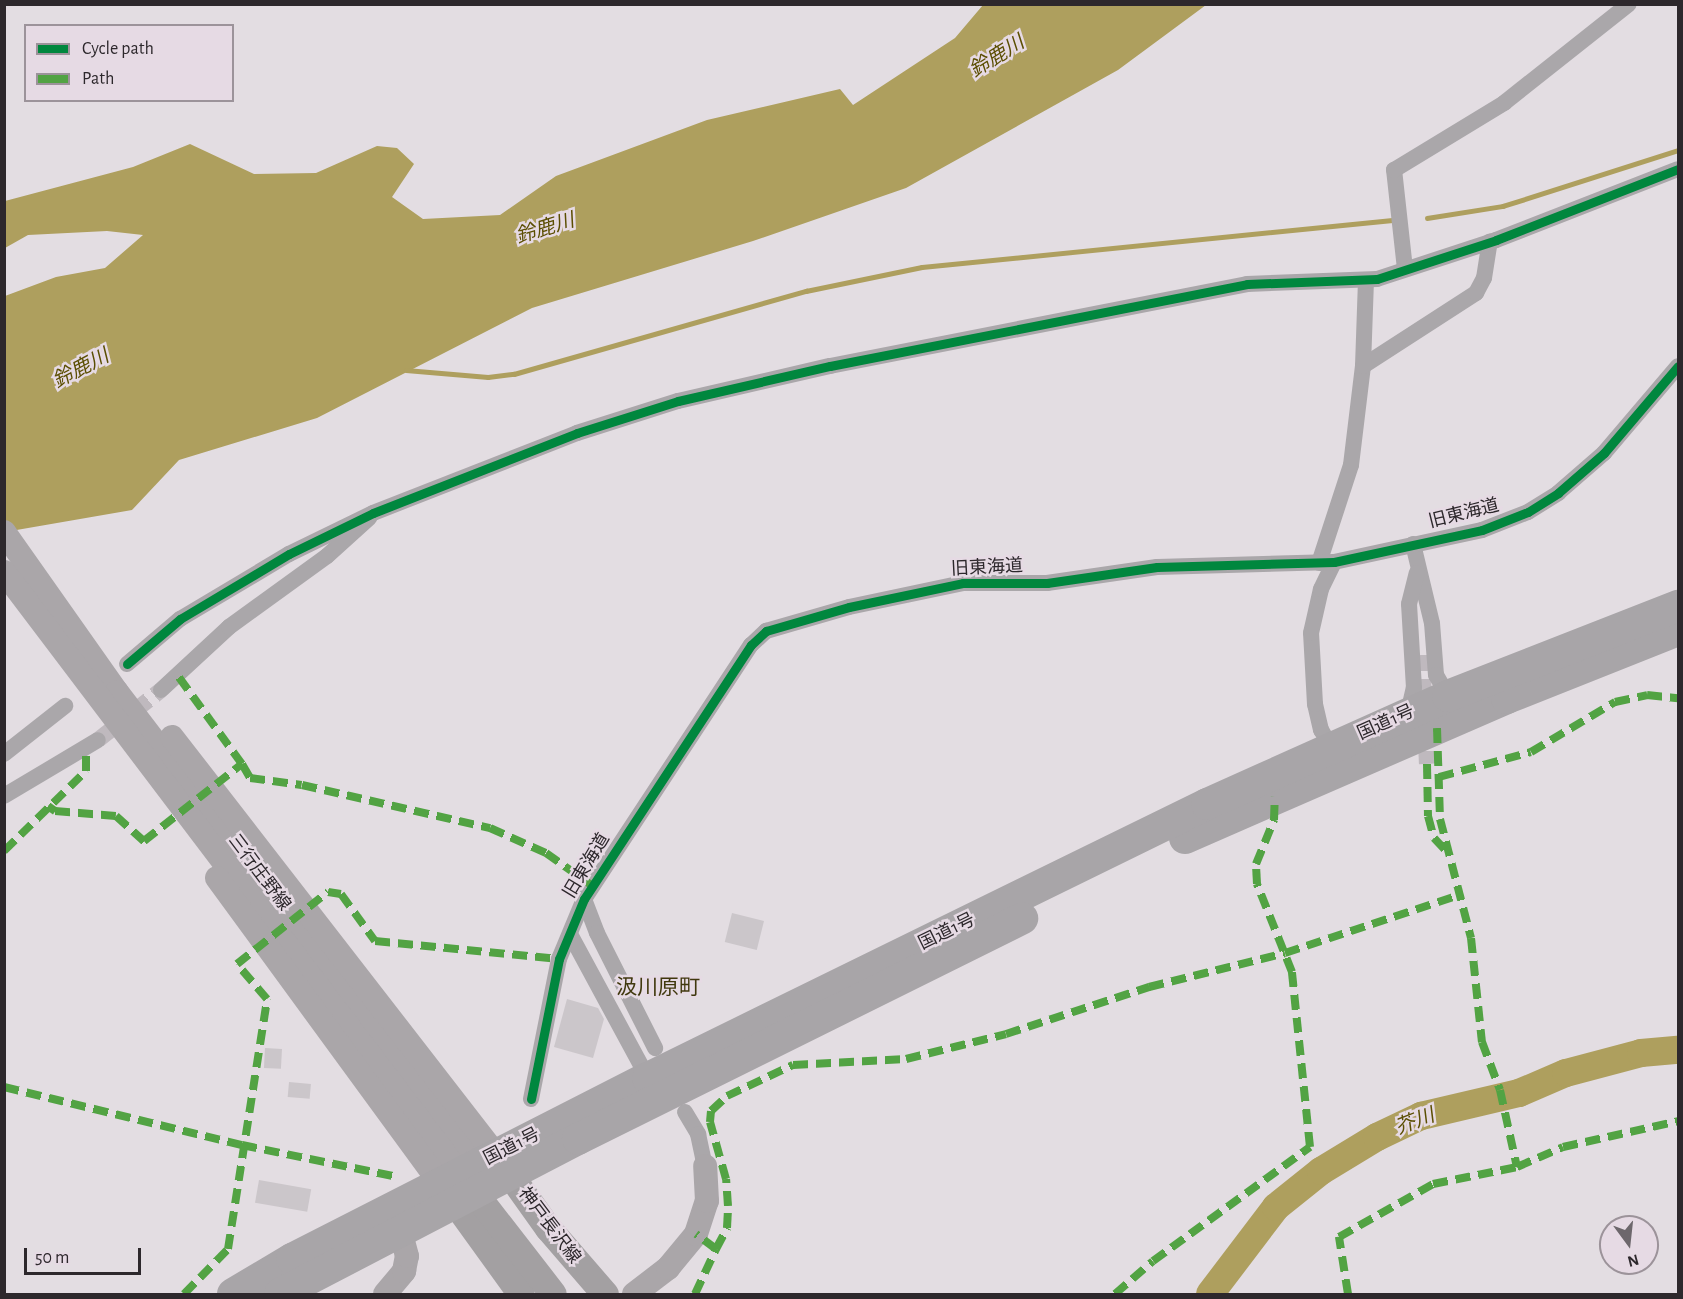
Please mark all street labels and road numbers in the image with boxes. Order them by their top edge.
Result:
street label: 旧東海道 [1426,495,1502,533]
street label: 旧東海道 [950,555,1024,581]
street label: 国道1号 [1354,701,1418,745]
street label: 旧東海道 [559,830,615,902]
street label: 三行庄野線 [223,831,295,915]
street label: 国道1号 [915,909,979,955]
street label: 国道1号 [480,1124,544,1170]
street label: 神戸長沢線 [513,1184,585,1268]

